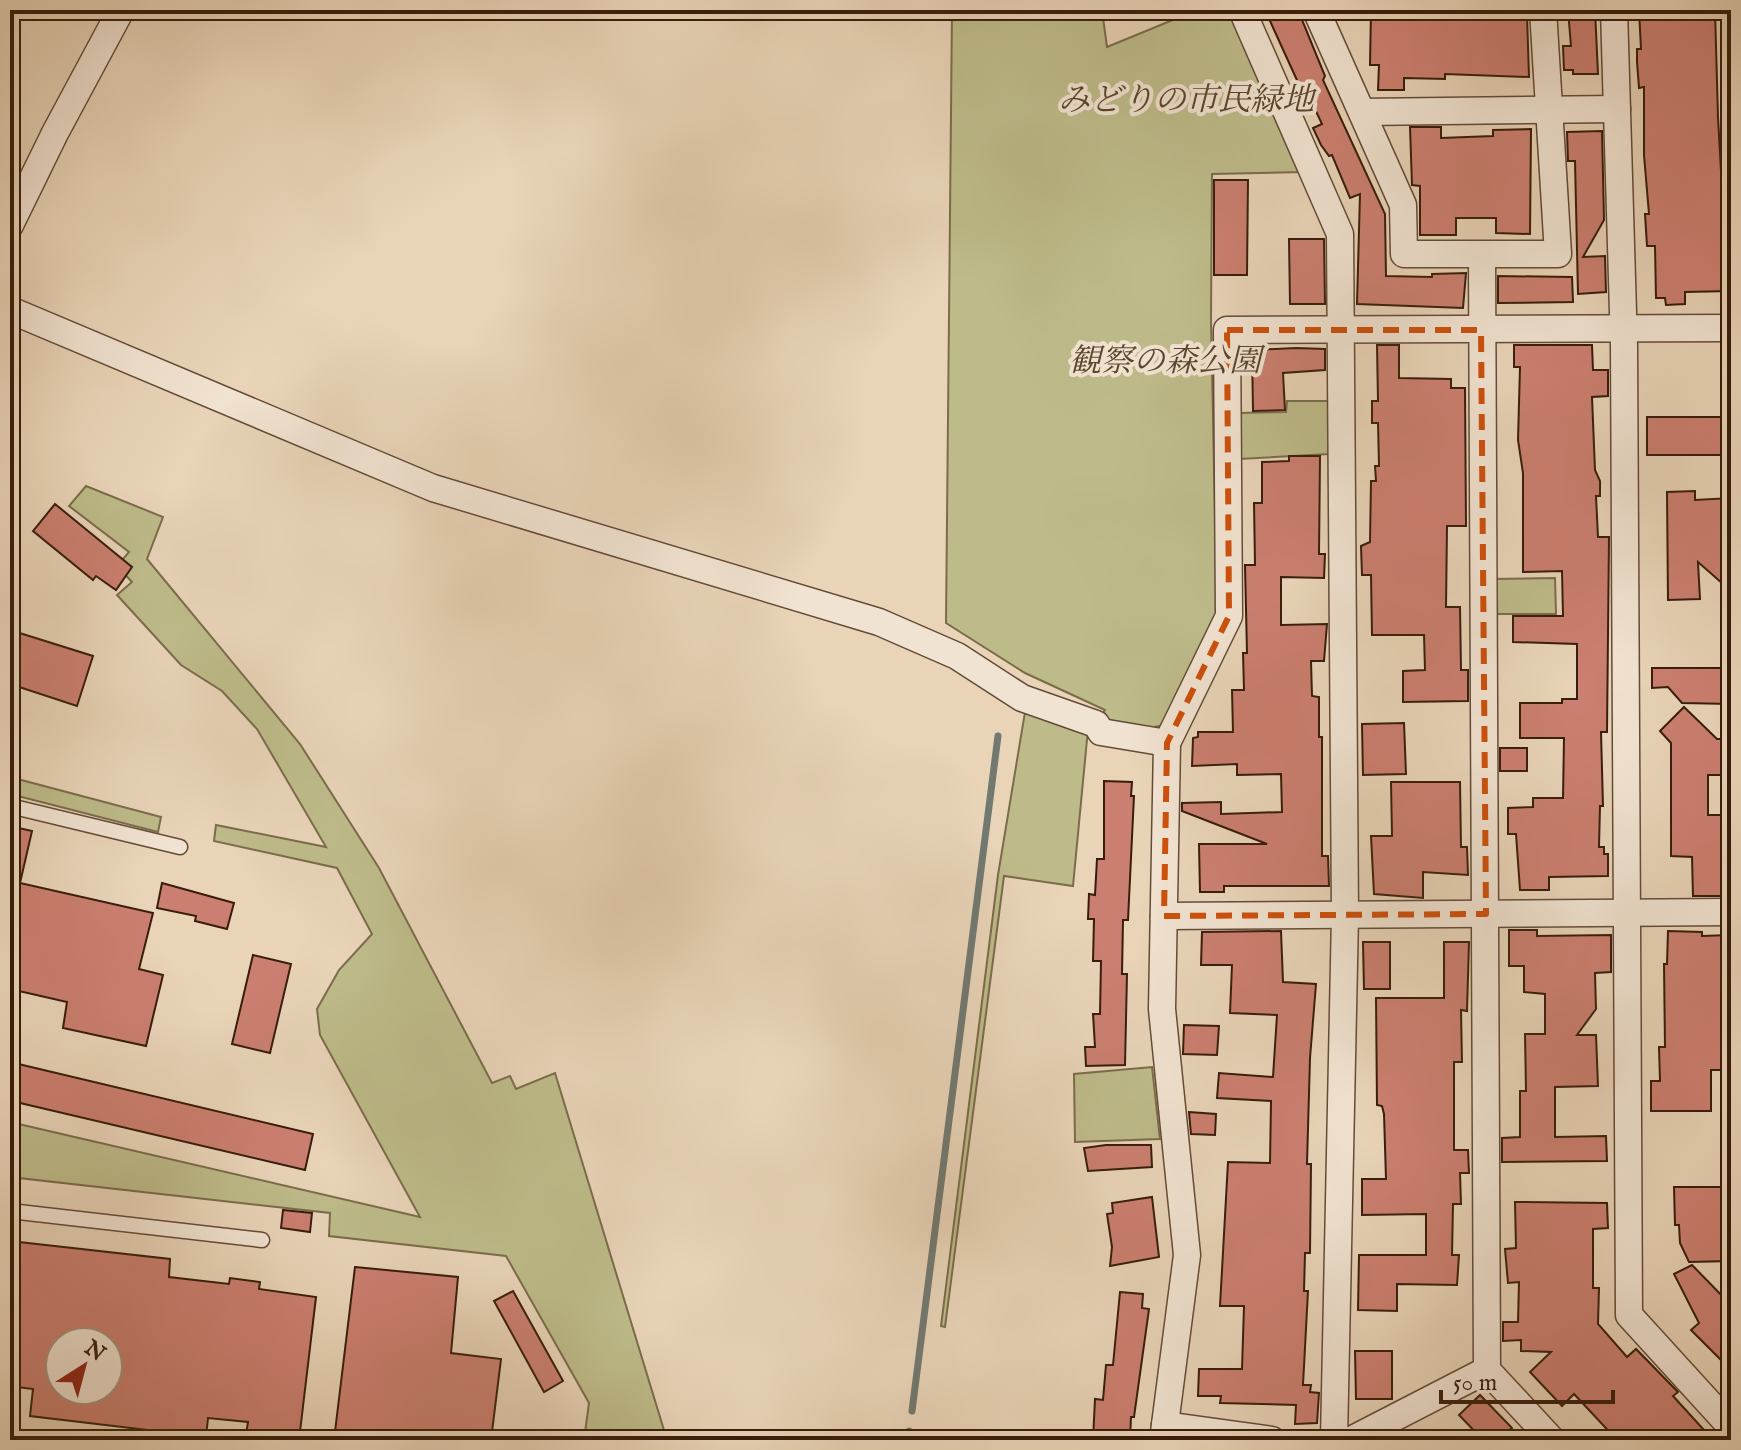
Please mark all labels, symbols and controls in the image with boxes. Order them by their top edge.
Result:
park label: みどりの市民緑地 [1058,81,1317,122]
park label: 観察の森公園 [1069,342,1266,383]
north arrow [44,1326,124,1406]
text: N [78,1334,111,1368]
scale bar [1441,1354,1613,1404]
text: 50 m [1453,1368,1497,1399]

